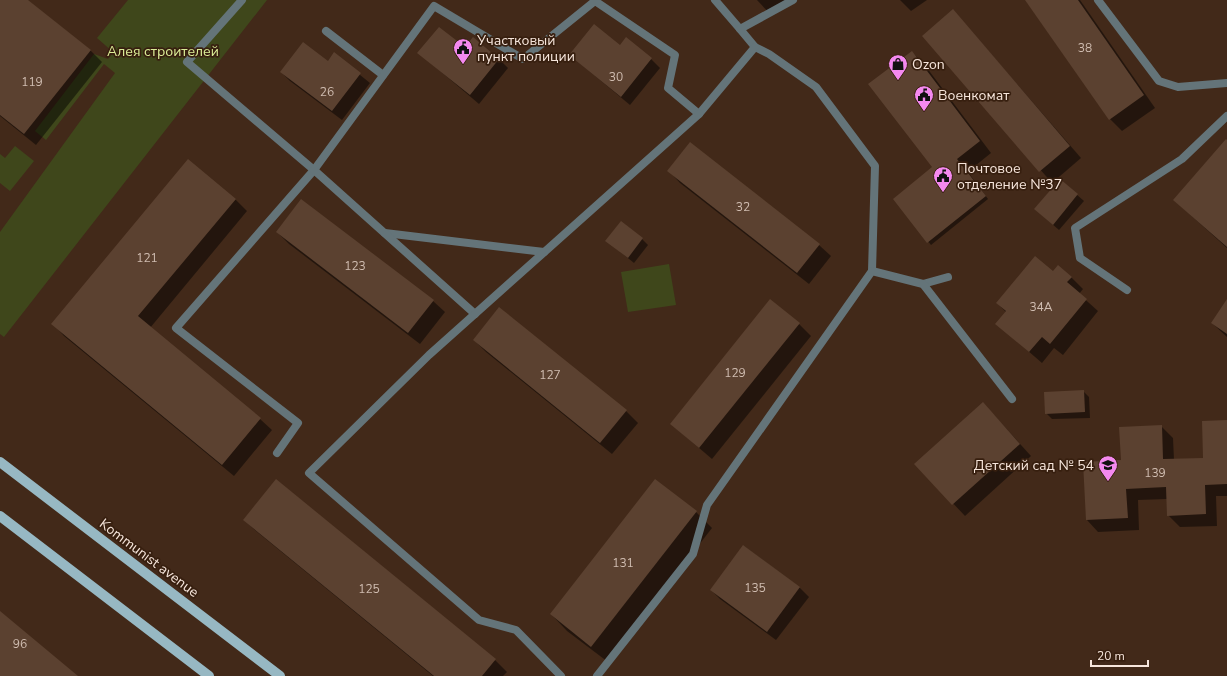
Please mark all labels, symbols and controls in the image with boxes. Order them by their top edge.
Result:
place label: Участковый пункт полиции [476,31,575,66]
public building icon: Участковый пункт полиции [452,37,474,65]
house number: 38 [1078,40,1092,56]
park label: Алея строителей [107,42,219,61]
shop icon: Ozon [887,53,909,81]
place label: Ozon [912,55,945,74]
house number: 30 [609,69,623,85]
house number: 119 [21,74,43,90]
house number: 26 [320,84,334,100]
public building icon: Военкомат [913,84,935,112]
place label: Военкомат [938,86,1010,105]
place label: Почтовое отделение №37 [957,159,1062,194]
public building icon: Почтовое отделение №37 [932,165,954,193]
house number: 32 [736,199,750,215]
house number: 121 [136,250,158,266]
house number: 123 [344,258,366,274]
house number: 34А [1029,299,1053,315]
house number: 129 [724,365,746,381]
house number: 127 [539,367,561,383]
school or university icon: Детский сад № 54 [1097,454,1119,482]
place label: Детский сад № 54 [974,456,1094,475]
house number: 139 [1144,465,1166,481]
street label: Kommunist avenue [95,514,203,602]
house number: 131 [612,555,634,571]
house number: 135 [744,580,766,596]
house number: 125 [358,581,380,597]
house number: 96 [13,636,27,652]
scale bar [1091,642,1148,668]
text: 20 m [1097,648,1125,664]

